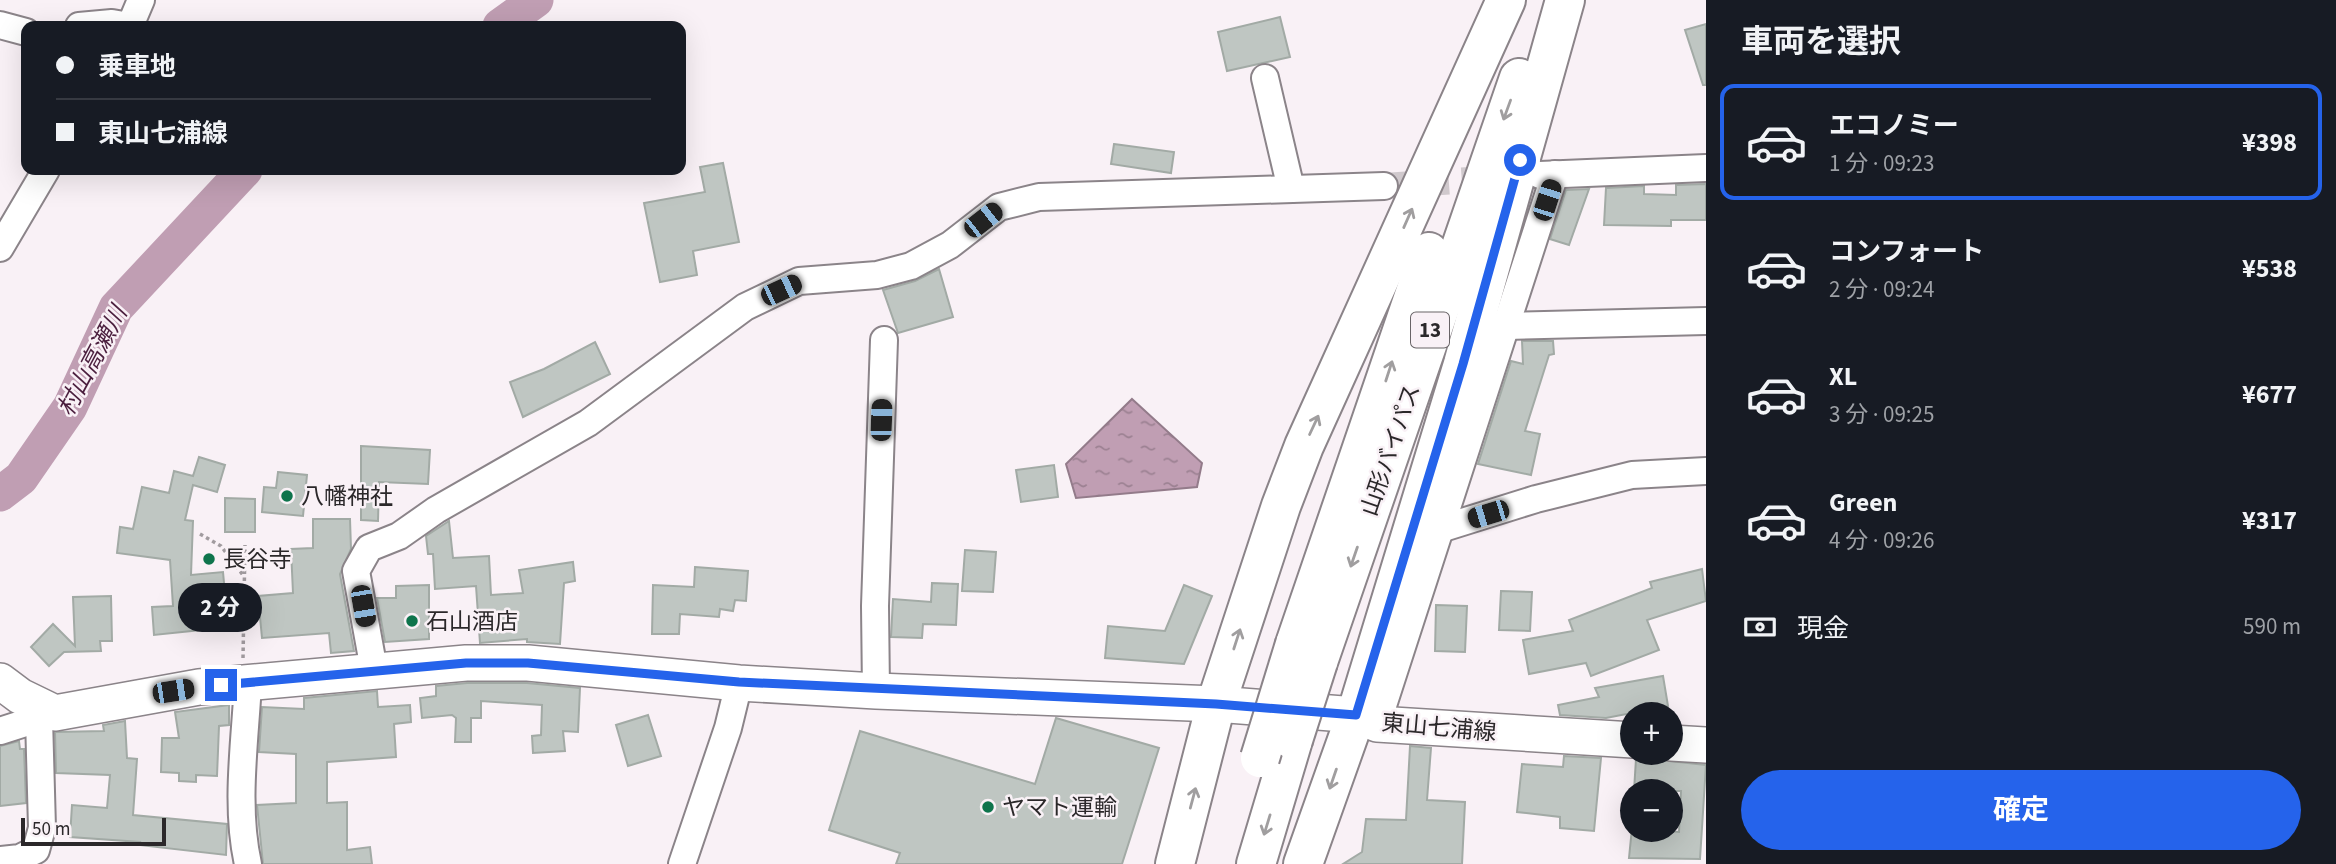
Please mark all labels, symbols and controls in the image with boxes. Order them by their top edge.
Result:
text: 車両を選択 [1741,19,1901,65]
text: 乗車地 [98,48,176,85]
one-way arrow [1500,99,1512,121]
text: エコノミー [1829,107,1959,144]
icon: car [1745,111,1808,174]
text: 東山七浦線 [98,115,228,152]
text: ¥398 [2242,124,2297,161]
route start [1504,144,1536,176]
text: 1 分 · 09:23 [1829,147,1934,180]
car [1531,177,1564,223]
car [960,199,1007,241]
one-way arrow [1402,208,1415,229]
text: コンフォート [1829,233,1984,270]
icon: car [1745,237,1808,300]
text: ¥538 [2242,250,2297,287]
car [758,272,805,308]
text: 2 分 · 09:24 [1829,273,1934,306]
water label: 村山高瀬川 [49,297,137,422]
road number: 13 [1411,312,1449,348]
text: XL [1829,358,1857,395]
one-way arrow [1383,360,1396,382]
icon: car [1745,363,1808,426]
text: ¥677 [2242,376,2297,413]
street label: 山形バイパス [1352,380,1428,521]
text: 3 分 · 09:25 [1829,398,1934,431]
car [870,399,893,441]
one-way arrow [1308,415,1321,436]
place label: 八幡神社 [301,480,393,513]
text: Green [1829,484,1897,521]
marker: 八幡神社 [279,488,295,504]
icon: car [1745,489,1808,552]
car [1465,498,1512,530]
text: ¥317 [2242,502,2297,539]
text: 4 分 · 09:26 [1829,524,1934,557]
place label: 長谷寺 [223,543,292,576]
one-way arrow [1347,546,1360,568]
marker: 長谷寺 [201,551,217,567]
car [350,583,377,629]
callout: 2 分 [179,584,263,632]
text: 2 分 [200,591,240,624]
place label: 石山酒店 [426,605,518,638]
icon: cash [1741,608,1779,646]
text: 現金 [1797,610,1849,647]
text: 590 m [2243,610,2301,643]
marker: 石山酒店 [404,613,420,629]
one-way arrow [1232,629,1245,651]
route end [205,669,237,701]
car [151,677,196,705]
map controls [1620,702,1683,842]
button: + [1620,702,1683,765]
street label: 東山七浦線 [1380,706,1498,749]
one-way arrow [1326,768,1338,790]
button: 確定 [1741,770,2301,850]
button: − [1620,779,1683,842]
one-way arrow [1187,787,1200,810]
place label: ヤマト運輸 [1002,791,1117,824]
marker: ヤマト運輸 [980,799,996,815]
one-way arrow [1260,814,1272,836]
scale bar [21,815,166,847]
text: 50 m [32,816,70,843]

